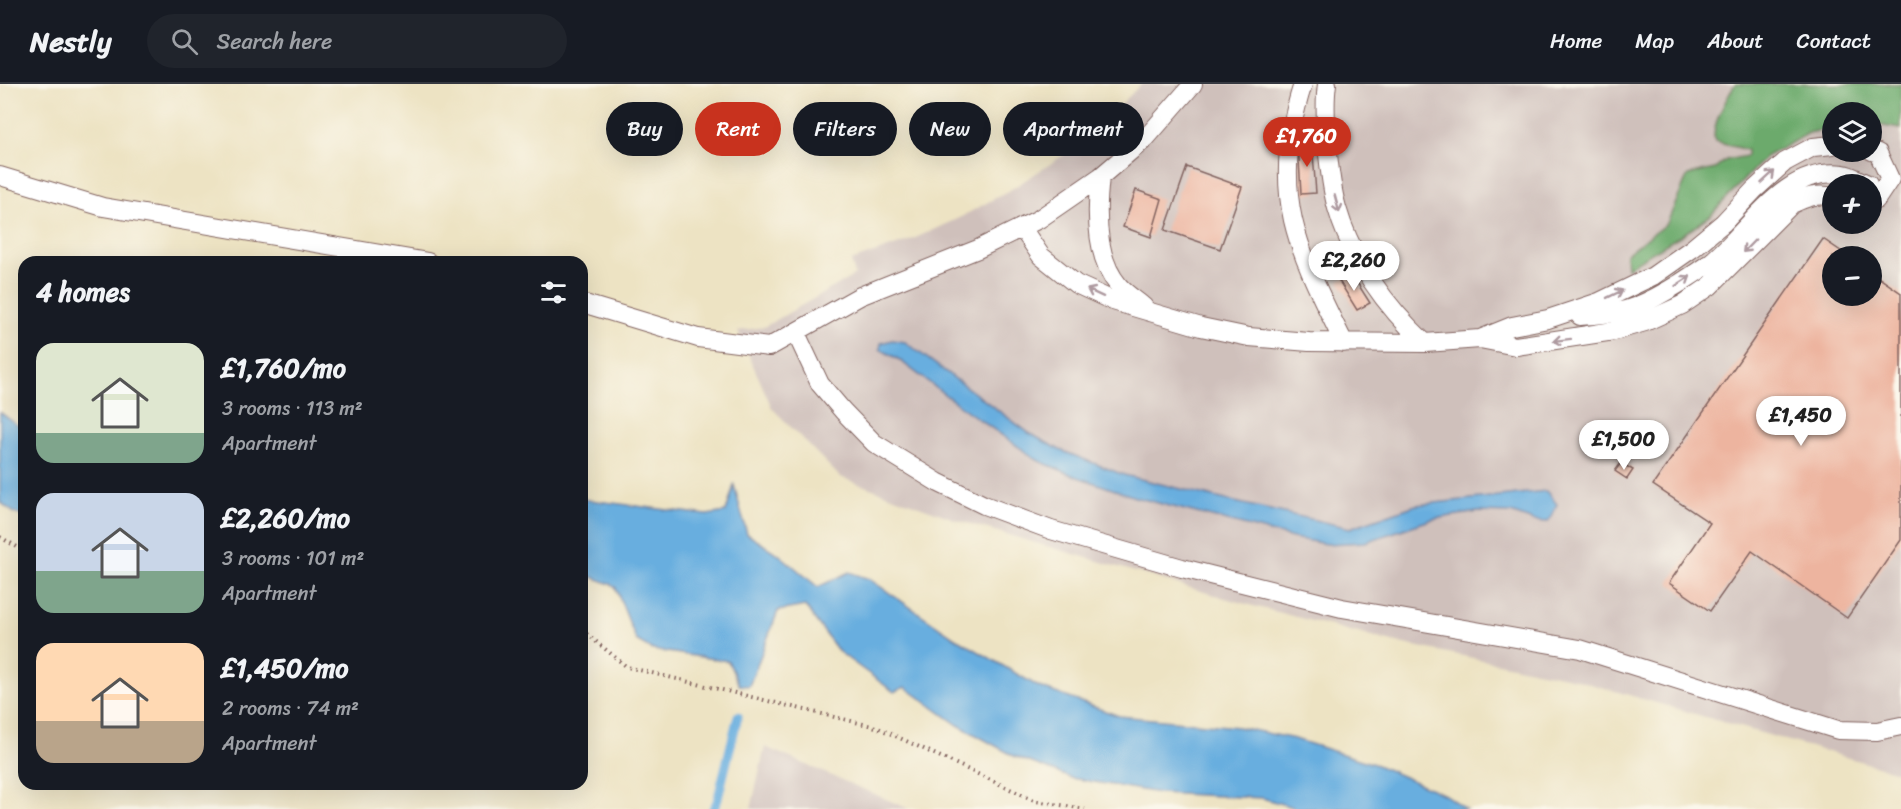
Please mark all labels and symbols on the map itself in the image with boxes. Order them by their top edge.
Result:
pin: £1,760 [1258,117,1356,168]
one-way arrow [1761,170,1776,184]
one-way arrow [1332,194,1343,213]
one-way arrow [1742,239,1757,254]
pin: £2,260 [1305,241,1403,292]
one-way arrow [1674,275,1691,287]
one-way arrow [1087,287,1105,298]
one-way arrow [1605,288,1623,300]
one-way arrow [1552,335,1572,346]
pin: £1,450 [1752,396,1850,447]
pin: £1,500 [1575,420,1673,471]

